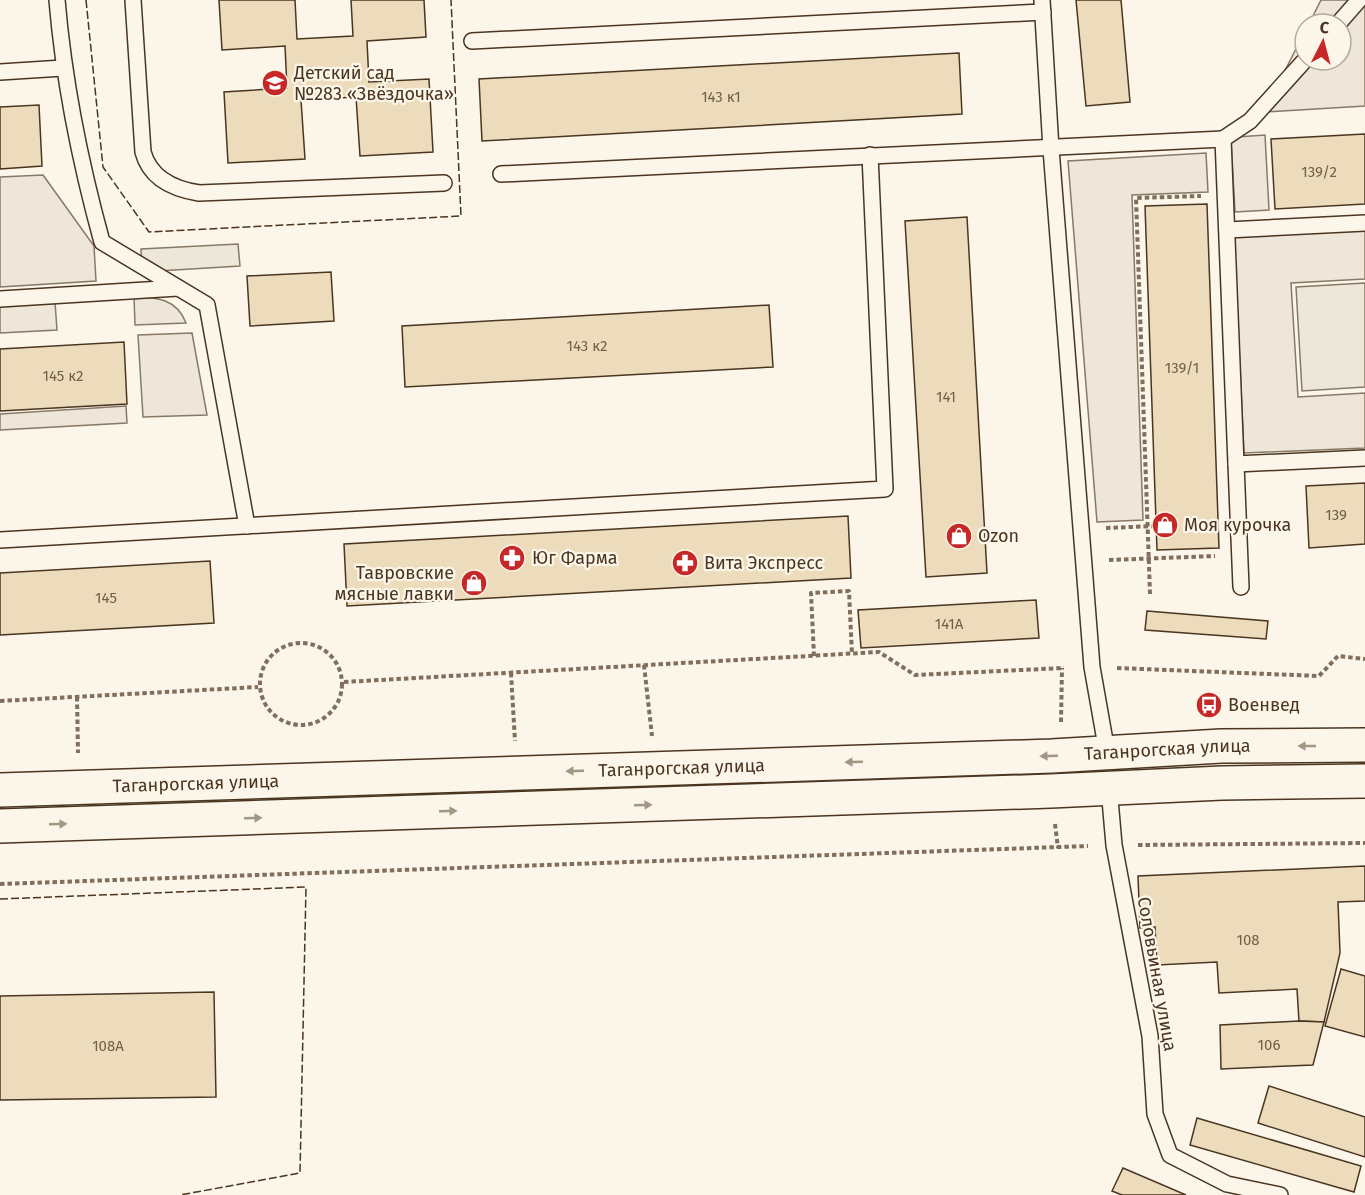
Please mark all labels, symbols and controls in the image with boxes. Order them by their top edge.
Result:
north arrow [1293,12,1353,72]
text: С [1319,18,1331,38]
place label: Детский сад №283 «Звёздочка» [293,62,454,105]
school or university icon: Детский сад №283 «Звёздочка» [260,68,290,98]
house number: 143 к1 [701,88,741,106]
house number: 139/2 [1301,163,1337,181]
house number: 143 к2 [567,337,607,355]
house number: 139/1 [1165,359,1199,377]
house number: 145 к2 [42,367,84,385]
house number: 141 [936,388,956,406]
house number: 139 [1325,506,1347,524]
shop icon: Моя курочка [1150,510,1180,540]
place label: Моя курочка [1184,514,1291,536]
shop icon: Ozon [944,521,974,551]
place label: Ozon [978,525,1019,547]
pharmacy icon: Юг Фарма [497,543,527,573]
place label: Юг Фарма [532,547,618,569]
pharmacy icon: Вита Экспресс [670,548,700,578]
place label: Вита Экспресс [704,552,824,574]
place label: Тавровские мясные лавки [334,562,454,605]
shop icon: Тавровские мясные лавки [459,568,489,598]
house number: 145 [95,589,117,607]
house number: 141А [935,615,964,633]
bus stop icon: Военвед [1194,690,1224,720]
place label: Военвед [1228,694,1300,716]
street label: Таганрогская улица [1083,735,1251,765]
one-way arrow [1297,741,1316,751]
one-way arrow [1039,751,1058,760]
street label: Таганрогская улица [598,754,765,782]
one-way arrow [844,758,863,767]
one-way arrow [566,767,585,776]
street label: Таганрогская улица [112,770,279,797]
one-way arrow [634,800,653,810]
one-way arrow [439,807,458,816]
one-way arrow [244,813,263,823]
one-way arrow [49,820,68,829]
street label: Соловьиная улица [1133,895,1181,1053]
house number: 108 [1236,931,1260,949]
house number: 106 [1258,1036,1280,1054]
house number: 108А [92,1037,124,1055]

